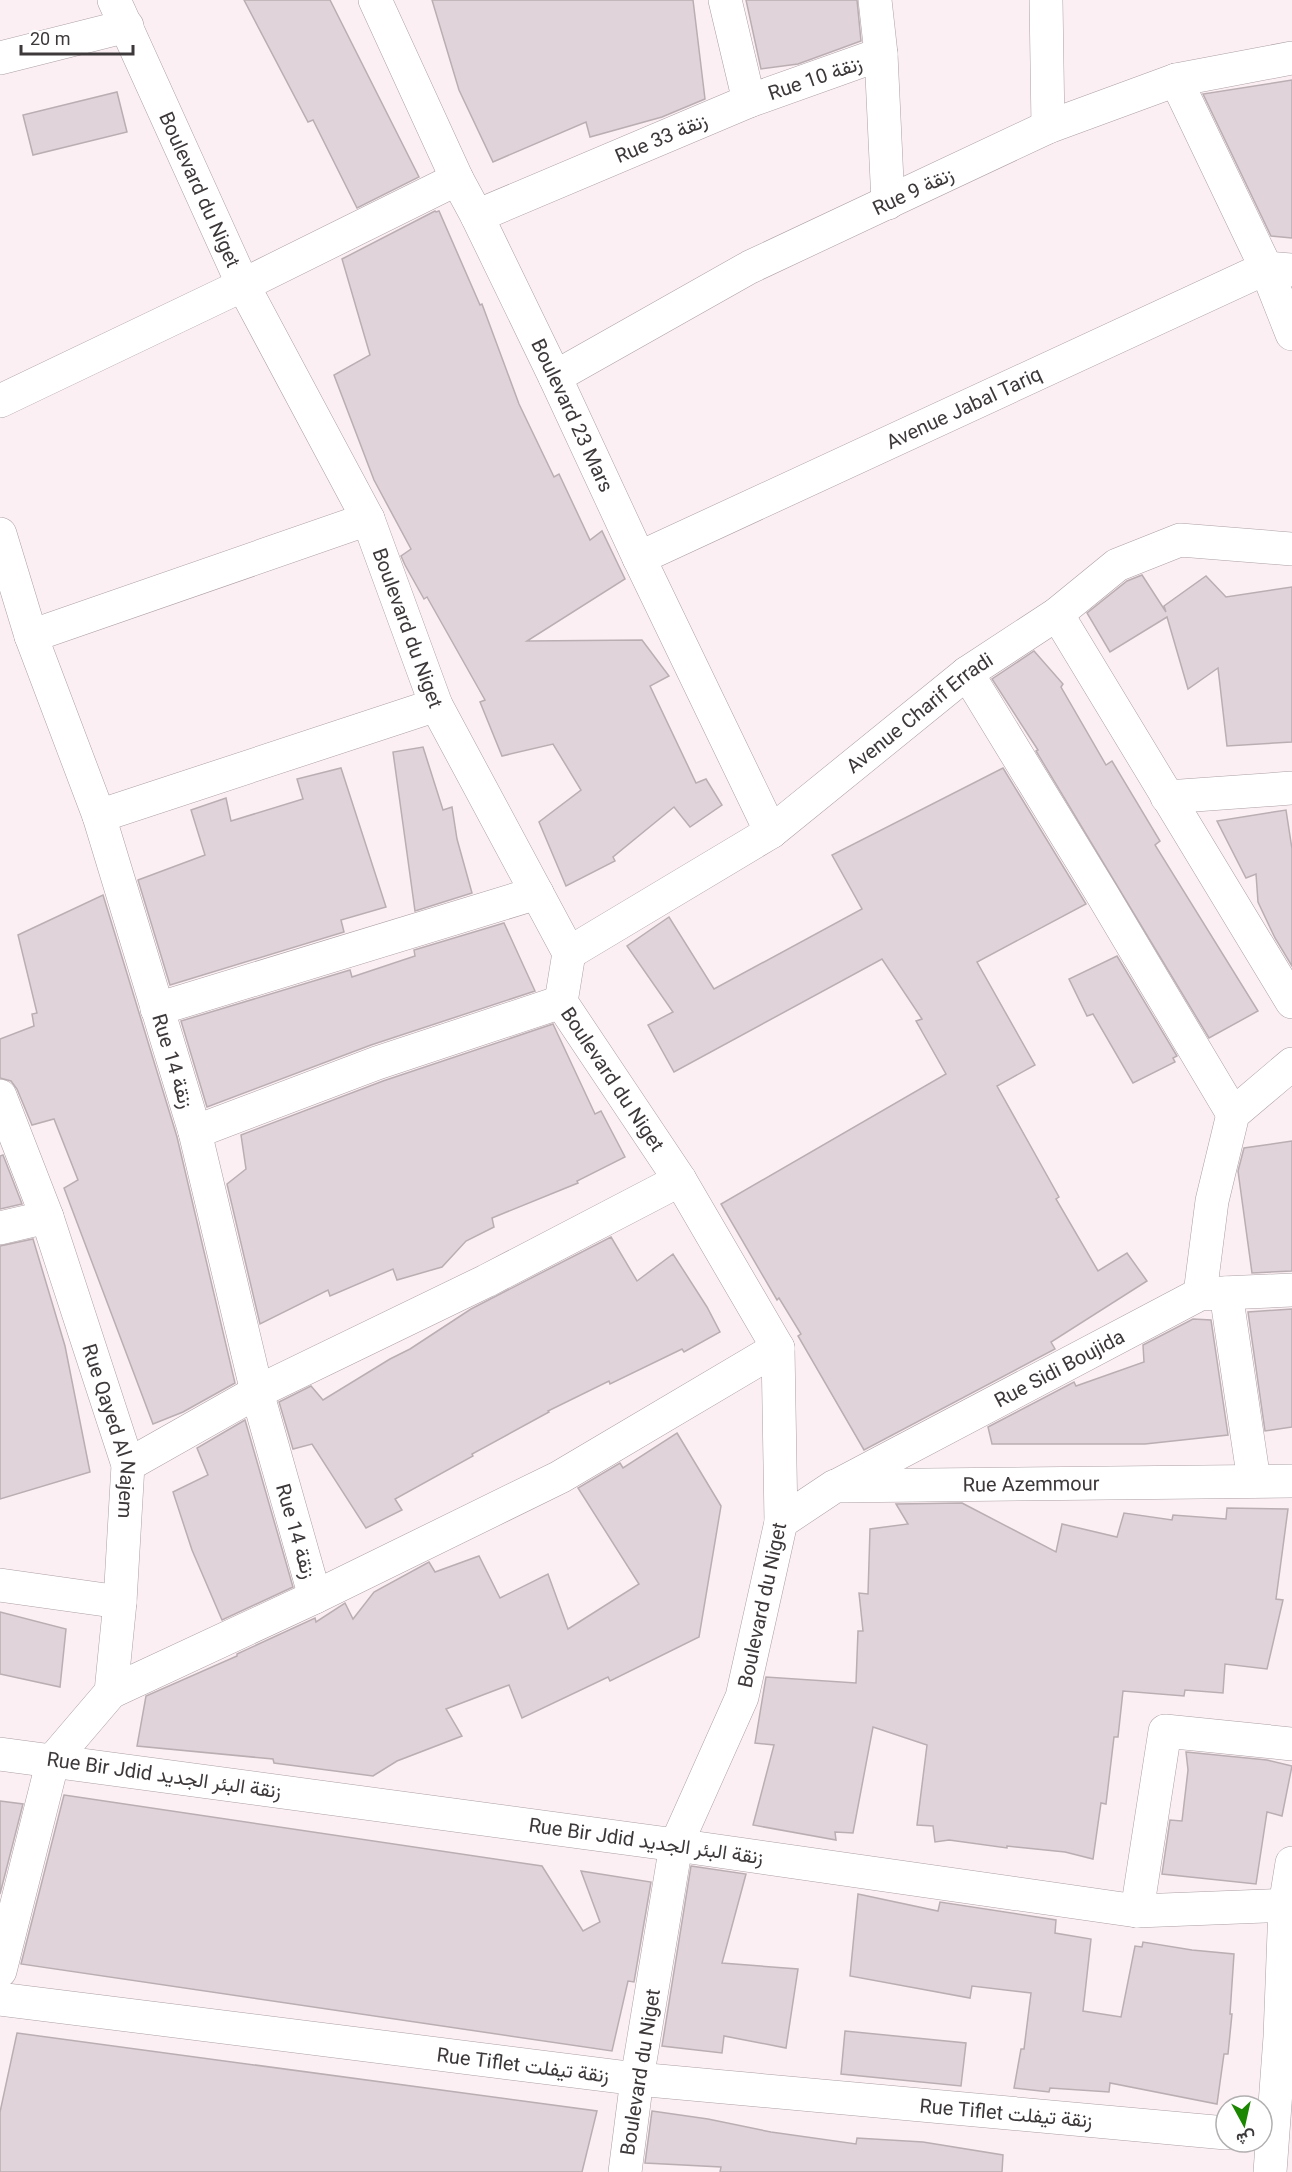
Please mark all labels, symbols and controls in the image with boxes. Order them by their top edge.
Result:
scale bar [21,18,134,56]
text: 20 m [30,28,70,49]
street label: Rue 10 زنقة [765,51,866,106]
street label: Boulevard du Niget [154,108,245,271]
street label: Rue 33 زنقة [611,108,711,169]
street label: Rue 9 زنقة [869,162,958,221]
street label: Boulevard 23 Mars [526,335,619,496]
street label: Avenue Jabal Tariq [882,361,1046,454]
street label: Boulevard du Niget [368,545,448,711]
street label: Avenue Charif Erradi [841,647,997,778]
street label: Boulevard du Niget [556,1002,669,1156]
street label: Rue 14 زنقة [146,1011,199,1112]
street label: Rue Sidi Boujida [990,1324,1128,1412]
street label: Rue Qayed Al Najem [77,1341,140,1519]
street label: Rue Azemmour [963,1471,1100,1497]
street label: Rue 14 زنقة [270,1481,321,1582]
street label: Boulevard du Niget [733,1520,791,1690]
street label: Rue Bir Jdid زنقة البئر الجديد [45,1747,283,1804]
street label: Rue Bir Jdid زنقة البئر الجديد [527,1813,765,1870]
street label: Boulevard du Niget [615,1987,665,2157]
street label: Rue Tiflet زنقة تيفلت [435,2043,611,2088]
street label: Rue Tiflet زنقة تيفلت [918,2093,1093,2134]
north arrow [1214,2094,1274,2154]
text: ش [1235,2128,1257,2149]

